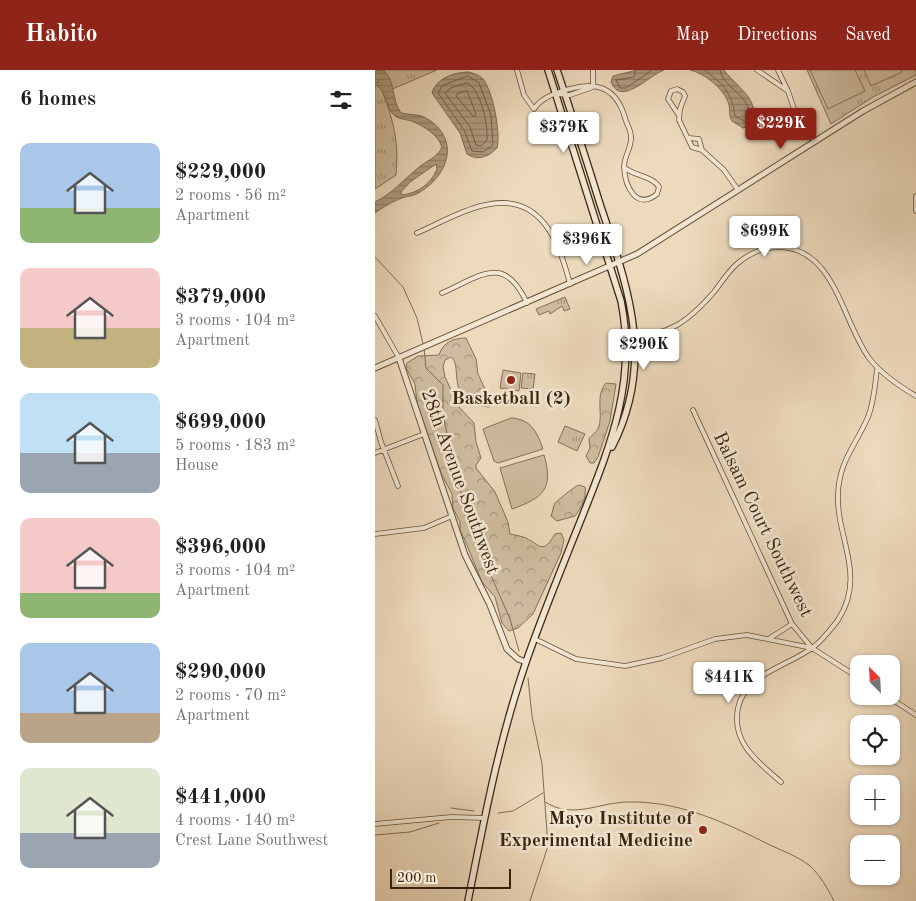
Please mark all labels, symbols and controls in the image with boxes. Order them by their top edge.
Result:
text: Habito [25,23,98,47]
text: Map [676,26,709,44]
text: Directions [737,26,817,44]
text: Saved [845,26,891,44]
icon: filters [327,86,355,114]
text: 6 homes [20,89,96,110]
pin: $229K [746,108,816,150]
pin: $379K [529,112,599,154]
text: $229K [756,116,806,132]
text: $379K [539,120,589,136]
text: $229,000 [175,162,266,183]
icon: home [60,163,120,223]
text: 2 rooms · 56 m² [175,188,286,204]
text: Apartment [175,208,250,224]
pin: $699K [730,216,800,258]
pin: $396K [552,224,622,266]
text: $699K [740,224,790,240]
text: $396K [562,232,612,248]
text: $379,000 [175,287,266,308]
icon: home [60,288,120,348]
text: 3 rooms · 104 m² [175,313,295,329]
pin: $290K [609,328,679,371]
text: Apartment [175,333,250,349]
text: $290K [619,337,669,353]
marker: Basketball (2) [505,374,517,386]
street label: 28th Avenue Southwest [417,387,501,577]
place label: Basketball (2) [451,390,571,409]
text: $699,000 [175,412,266,433]
icon: home [60,413,120,473]
street label: Balsam Court Southwest [709,429,815,621]
text: 5 rooms · 183 m² [175,438,295,454]
text: House [175,458,218,474]
text: $396,000 [175,537,266,558]
icon: home [60,538,120,598]
text: 3 rooms · 104 m² [175,563,295,579]
text: Apartment [175,583,250,599]
north arrow [850,655,900,705]
map controls [850,655,900,885]
text: $290,000 [175,662,266,683]
pin: $441K [694,662,764,704]
icon: home [60,663,120,723]
text: $441K [704,670,754,686]
text: 2 rooms · 70 m² [175,688,286,704]
text: Apartment [175,708,250,724]
button: locate [850,715,900,765]
button: + [850,775,900,825]
text: $441,000 [175,787,266,808]
icon: home [60,788,120,848]
place label: Mayo Institute of Experimental Medicine [499,810,694,851]
text: 4 rooms · 140 m² [175,813,295,829]
marker: Mayo Institute of Experimental Medicine [697,824,709,836]
text: Crest Lane Southwest [175,833,328,849]
button: − [850,835,900,885]
scale bar [390,866,511,889]
text: 200 m [397,871,436,885]

